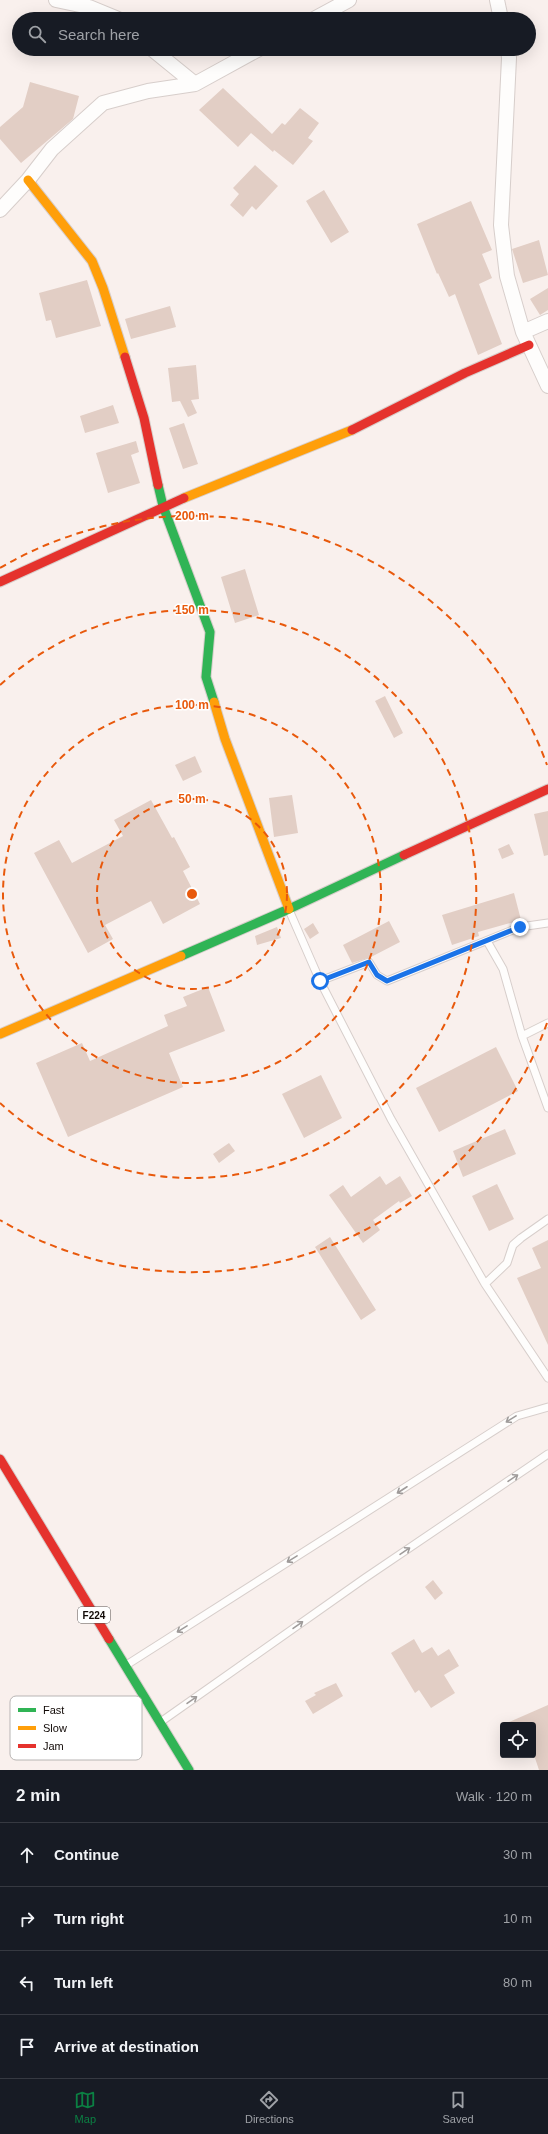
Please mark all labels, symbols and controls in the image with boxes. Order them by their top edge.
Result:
search box [12,12,536,56]
icon: search [26,23,48,45]
text: Search here [58,26,140,43]
text: 200 m [175,509,209,523]
text: 150 m [175,603,209,617]
text: 100 m [175,698,209,712]
text: 50 m [178,792,206,806]
centre of rings [185,887,199,901]
route end [511,918,529,936]
route start [311,972,329,990]
one-way arrow [505,1416,517,1424]
one-way arrow [507,1474,518,1482]
one-way arrow [396,1486,408,1494]
one-way arrow [399,1547,410,1555]
one-way arrow [286,1556,298,1564]
road number: F224 [78,1607,110,1623]
one-way arrow [292,1621,303,1629]
one-way arrow [177,1625,188,1633]
legend [10,1696,142,1760]
one-way arrow [186,1696,197,1704]
text: Fast [43,1704,64,1716]
text: Slow [43,1722,67,1734]
map controls [500,1722,536,1758]
button: locate [500,1722,536,1758]
text: Jam [43,1740,64,1752]
text: 2 min [16,1786,60,1805]
text: Walk · 120 m [456,1789,532,1804]
icon: ahead [16,1844,38,1866]
text: Continue [54,1846,119,1863]
text: 30 m [503,1847,532,1862]
icon: right [16,1908,38,1930]
text: Turn right [54,1910,124,1927]
text: 10 m [503,1911,532,1926]
icon: left [16,1972,38,1994]
text: Turn left [54,1974,113,1991]
text: 80 m [503,1975,532,1990]
icon: arrive [16,2036,38,2058]
text: Arrive at destination [54,2038,199,2055]
tab: Map [74,2089,96,2125]
tab: Directions [245,2089,294,2125]
tab: Saved [442,2089,474,2125]

